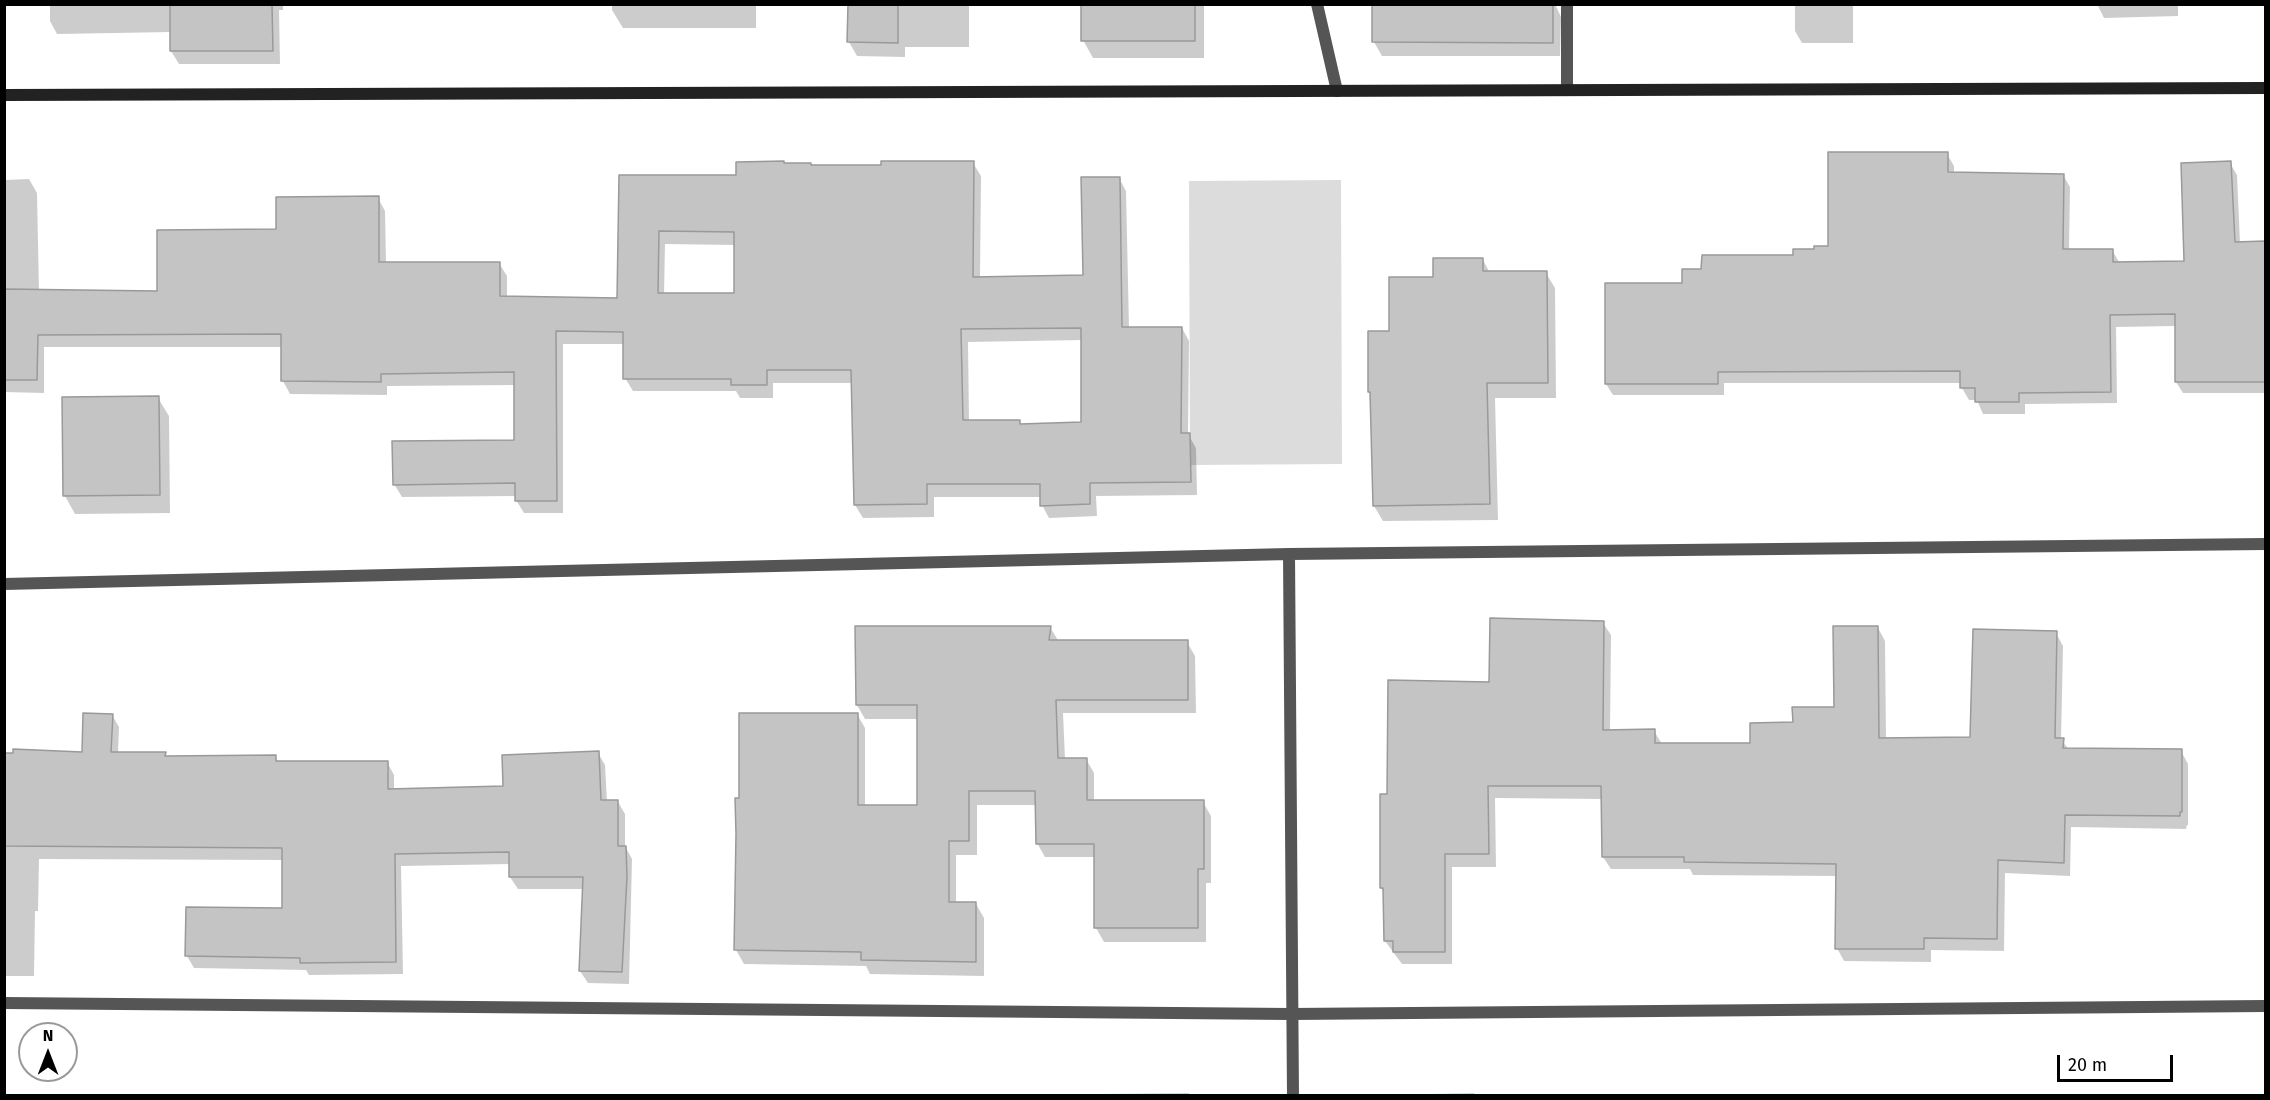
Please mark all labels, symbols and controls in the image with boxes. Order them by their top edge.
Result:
north arrow [18,1022,78,1082]
text: N [43,1026,53,1045]
scale bar [2060,1043,2176,1081]
text: 20 m [2068,1054,2107,1076]

